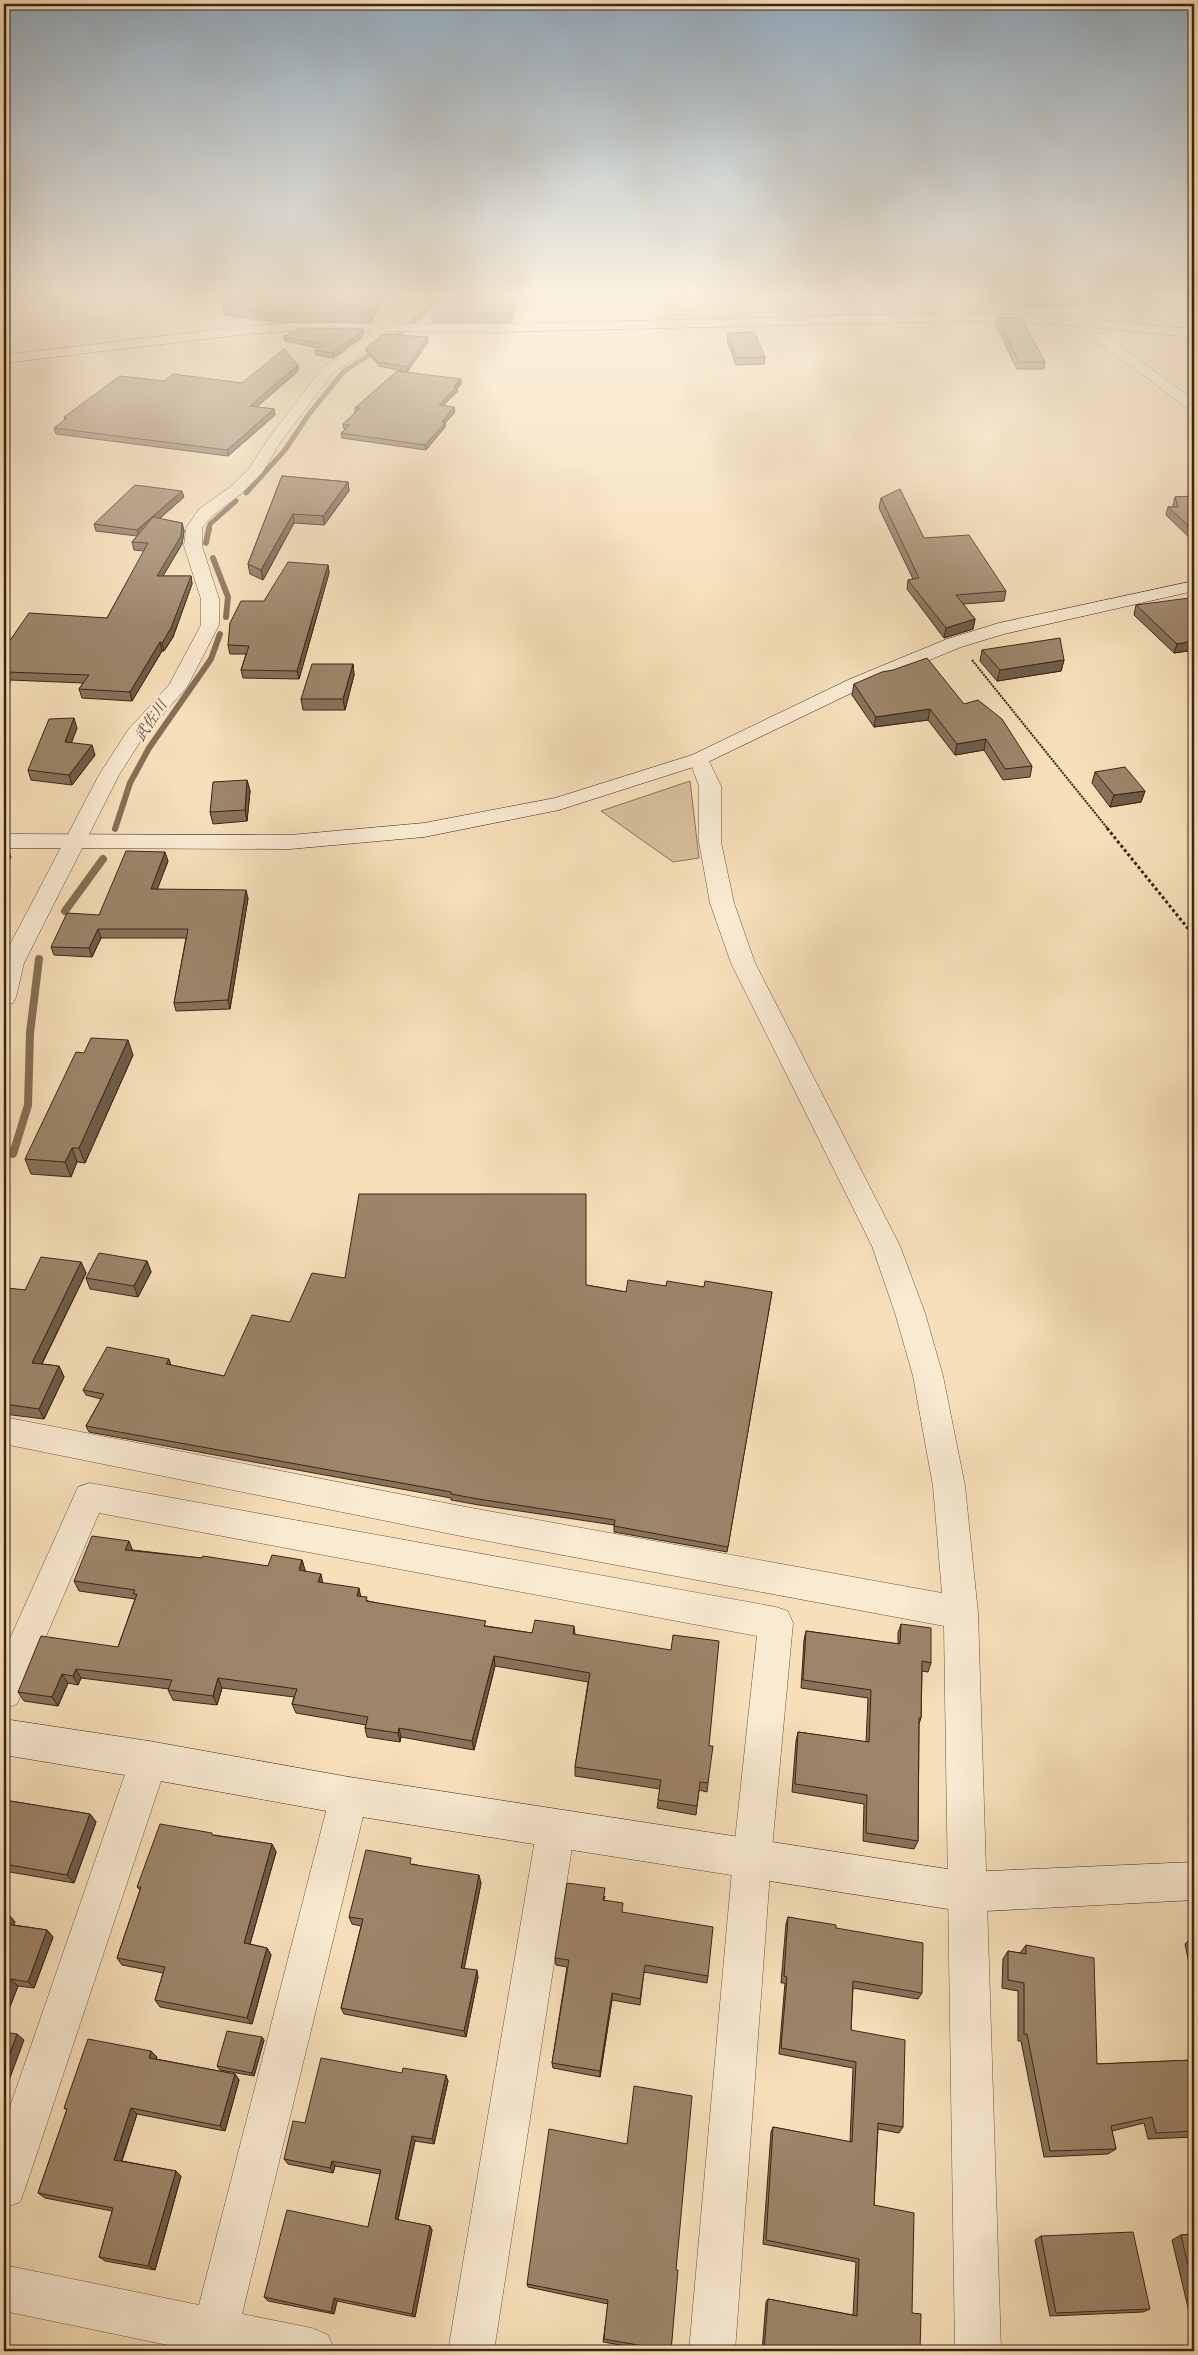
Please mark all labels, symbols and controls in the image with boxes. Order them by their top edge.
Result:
water label: 武佐川 [131,695,173,745]

